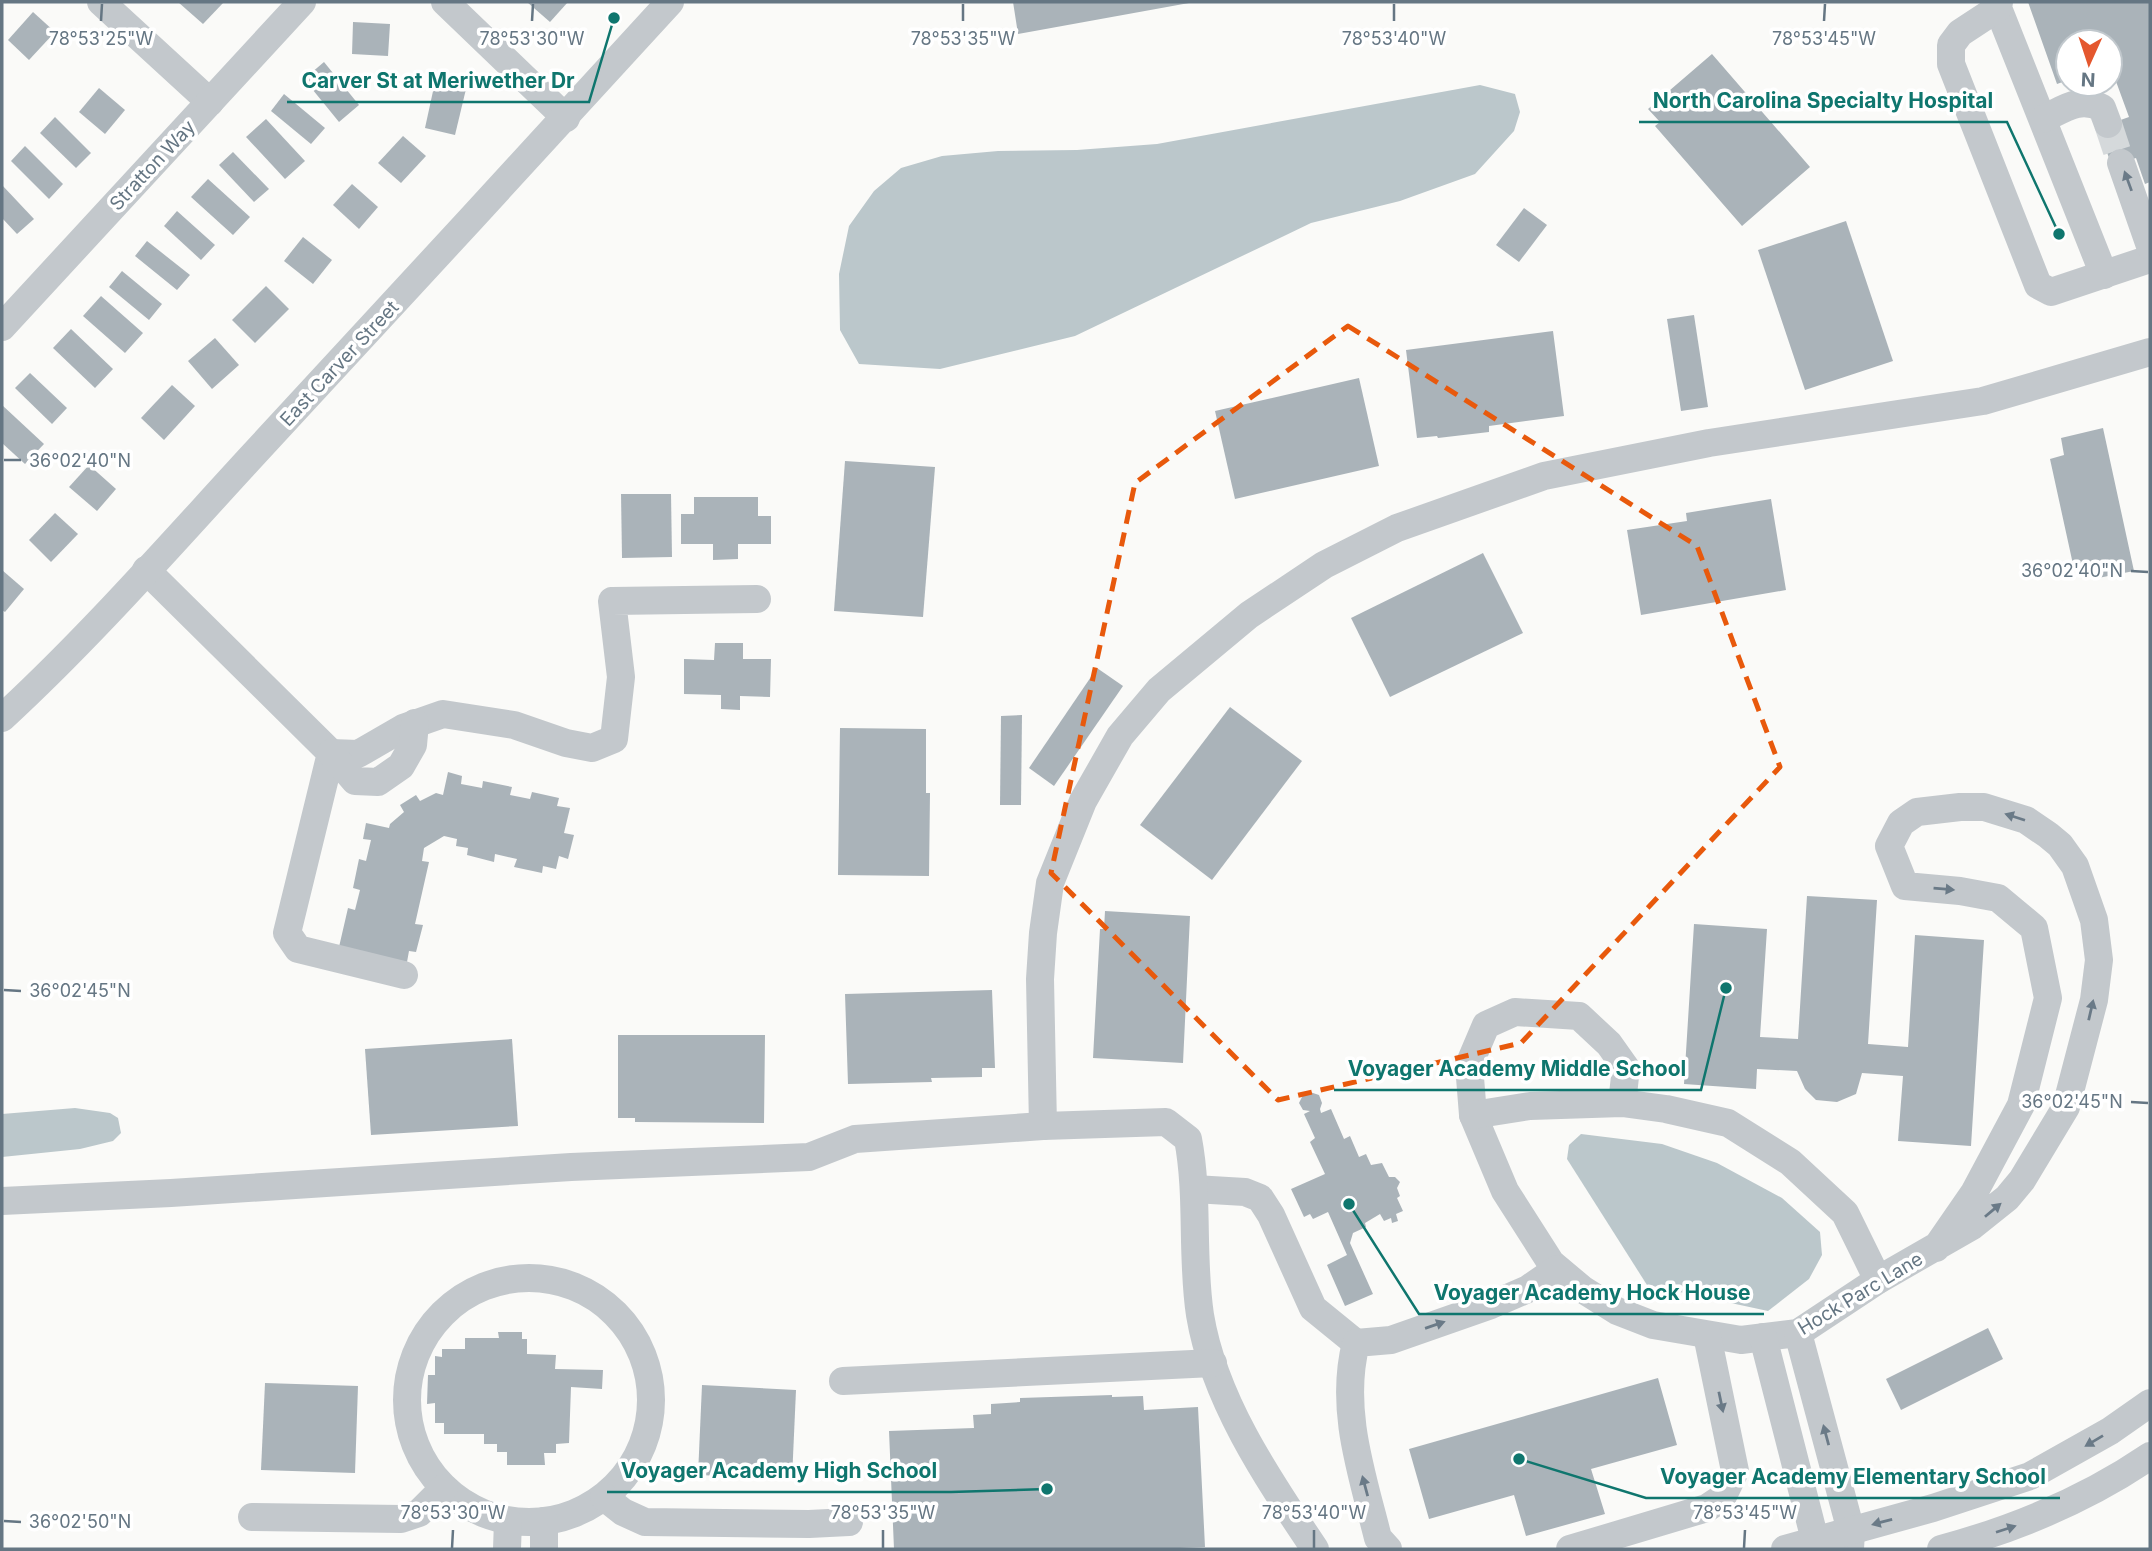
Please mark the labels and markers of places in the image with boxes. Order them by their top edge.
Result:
callout: Carver St at Meriwether Dr [287,60,589,102]
callout: North Carolina Specialty Hospital [1639,80,2007,122]
callout: Voyager Academy Middle School [1334,1048,1701,1090]
callout: Voyager Academy Hock House [1419,1272,1764,1314]
callout: Voyager Academy High School [607,1450,951,1492]
callout: Voyager Academy Elementary School [1646,1456,2060,1498]

